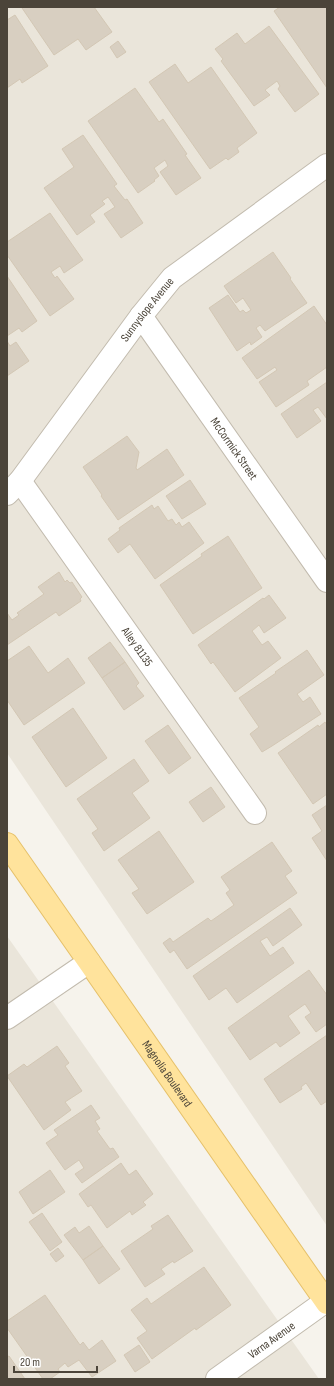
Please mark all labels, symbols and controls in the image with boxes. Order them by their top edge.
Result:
street label: Sunnyslope Avenue [118,274,178,345]
street label: McCormick Street [207,415,261,483]
street label: Alley 81135 [117,624,156,670]
street label: Magnolia Boulevard [138,1038,195,1110]
street label: Varna Avenue [245,1318,298,1362]
scale bar [14,1348,97,1374]
text: 20 m [20,1355,40,1370]

